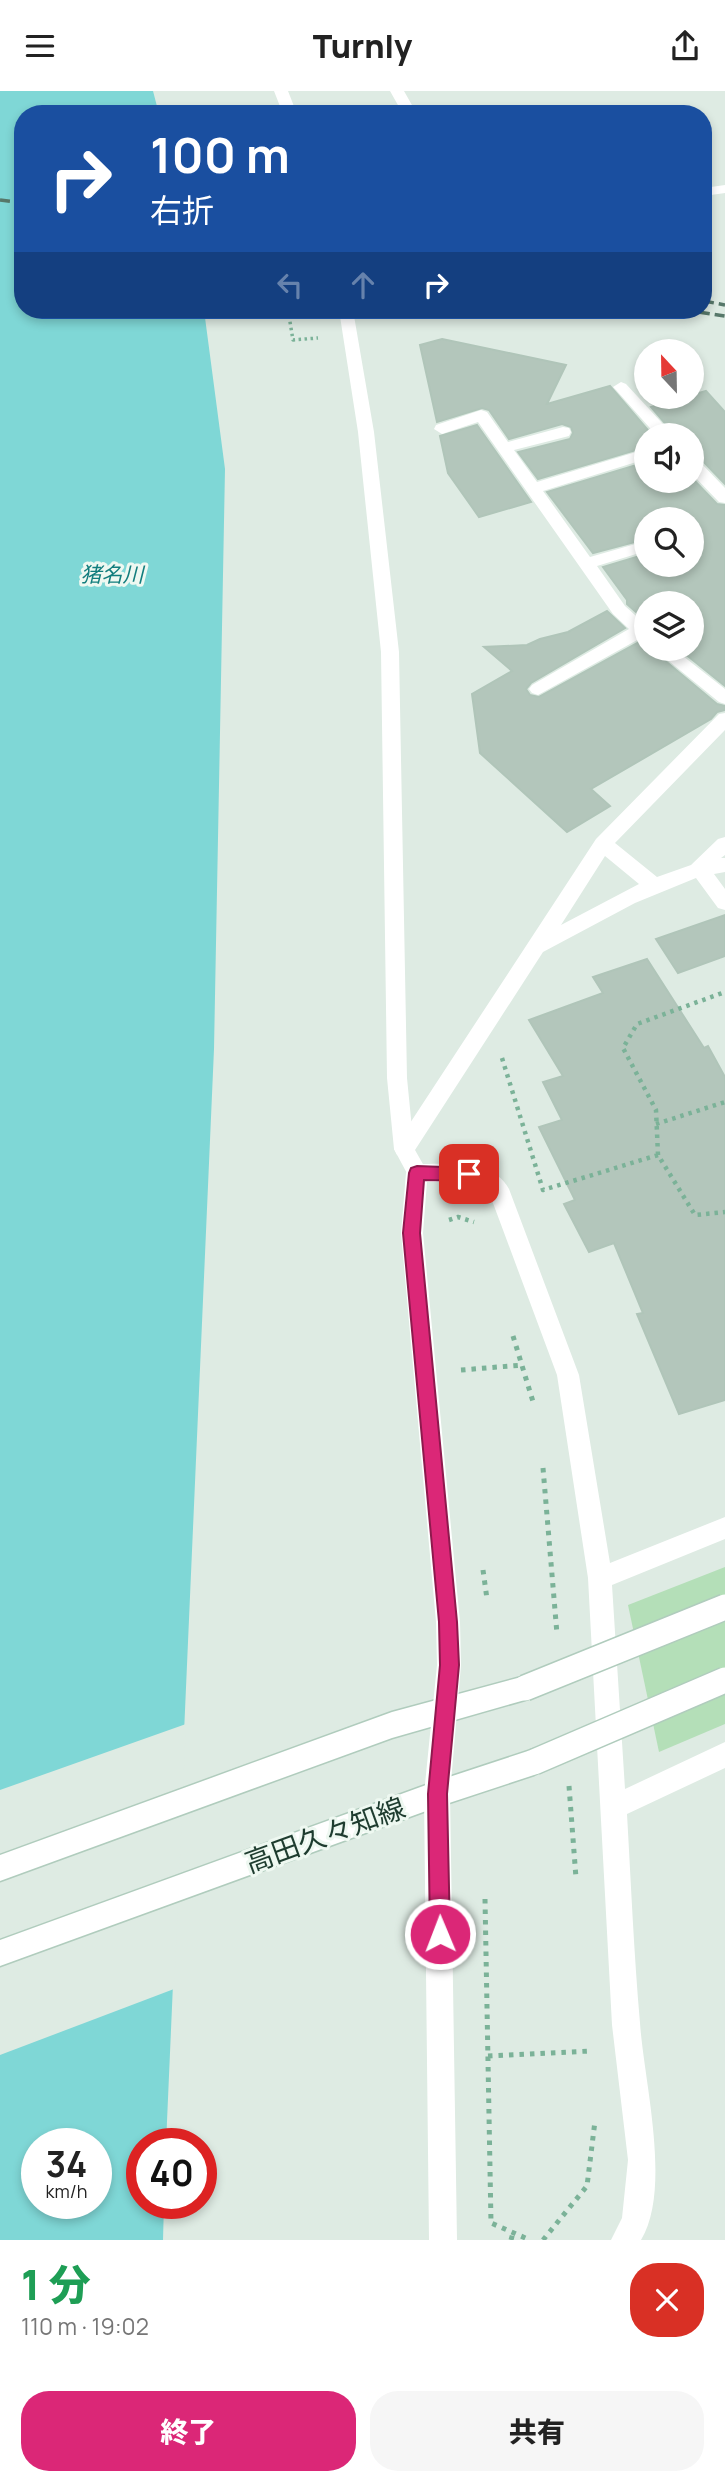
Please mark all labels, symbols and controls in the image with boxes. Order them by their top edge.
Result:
text: Turnly [313,24,412,68]
icon: menu [21,27,59,65]
icon: share [666,27,704,65]
text: 100 m [150,121,290,188]
icon: right [35,133,126,224]
text: 右折 [150,188,214,232]
icon: left [271,266,309,304]
icon: ahead [344,266,382,304]
icon: right [417,266,455,304]
north arrow [634,339,704,409]
map controls [634,339,704,661]
button: sound [634,423,704,493]
button: search [634,507,704,577]
water label: 猪名川 [81,560,145,588]
button: layers [634,591,704,661]
pin [439,1144,499,1204]
icon: arrive [450,1155,488,1193]
street label: 高田久々知線 [239,1787,410,1881]
position arrow [403,1897,477,1971]
speed limit sign: 40 [126,2128,217,2219]
text: 34 [46,2140,87,2188]
text: km/h [46,2179,87,2203]
text: 1 分 [21,2255,90,2313]
button: close [630,2263,704,2337]
text: 110 m · 19:02 [21,2310,149,2342]
button: 終了 [21,2391,356,2471]
button: 共有 [370,2391,704,2471]

